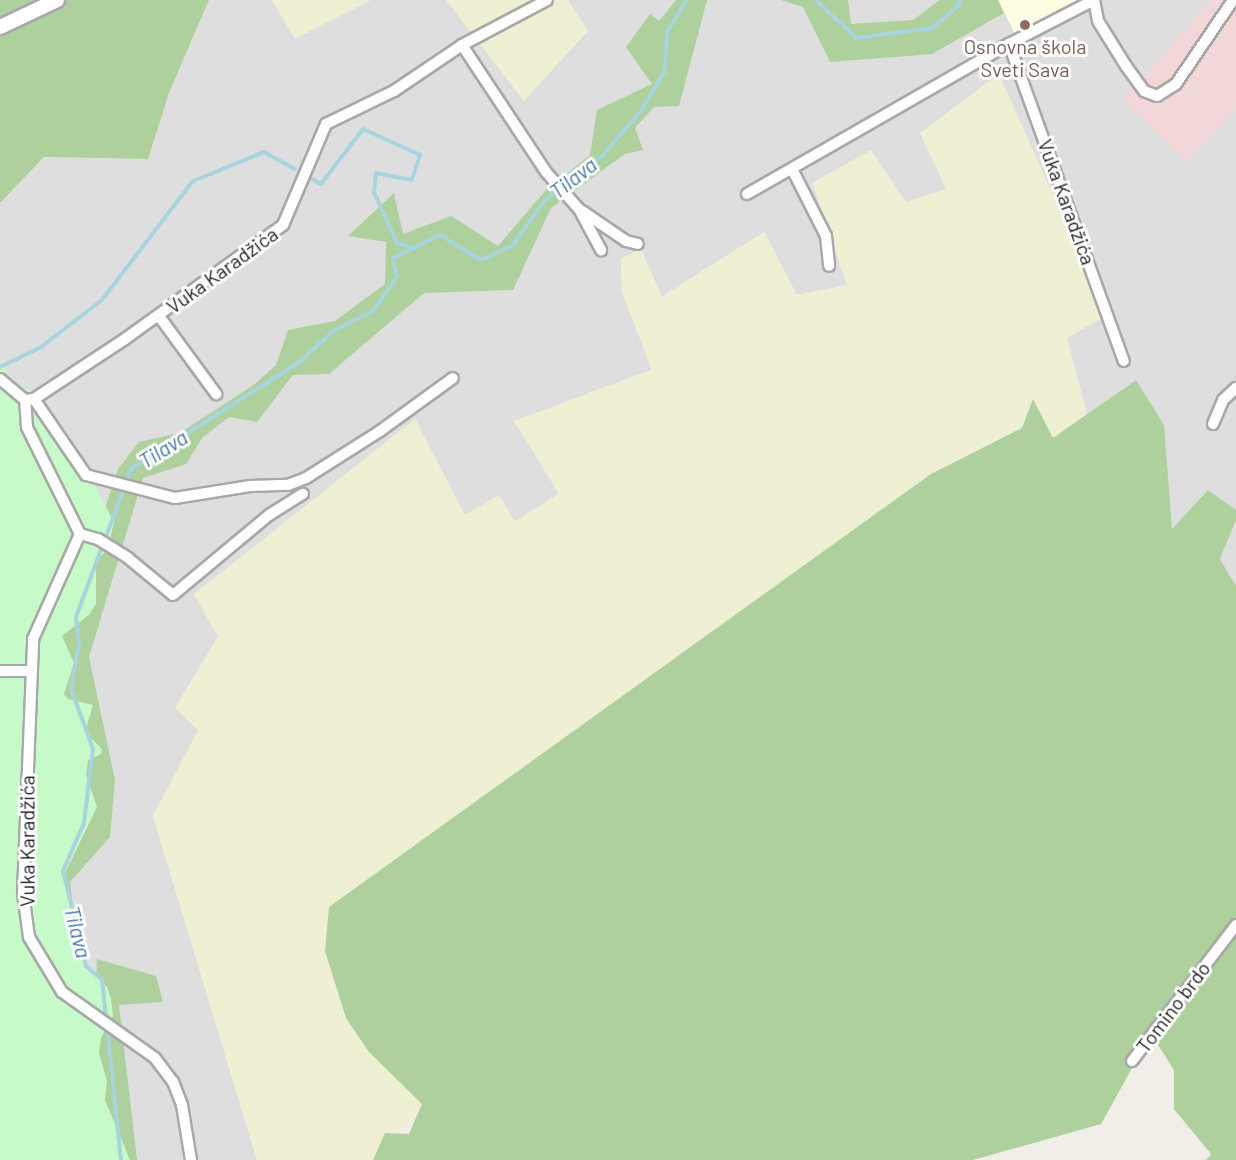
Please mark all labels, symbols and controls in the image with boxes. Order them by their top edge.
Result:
marker: Osnovna škola Sveti Sava [1018,18,1032,32]
place label: Osnovna škola Sveti Sava [964,35,1086,82]
street label: Vuka Karadžića [1033,136,1101,268]
water label: Tilava [545,152,601,204]
street label: Vuka Karadžića [162,222,282,318]
water label: Tilava [134,424,192,474]
street label: Vuka Karadžića [15,775,39,907]
water label: Tilava [59,903,97,961]
street label: Tomino brdo [1131,957,1215,1057]

